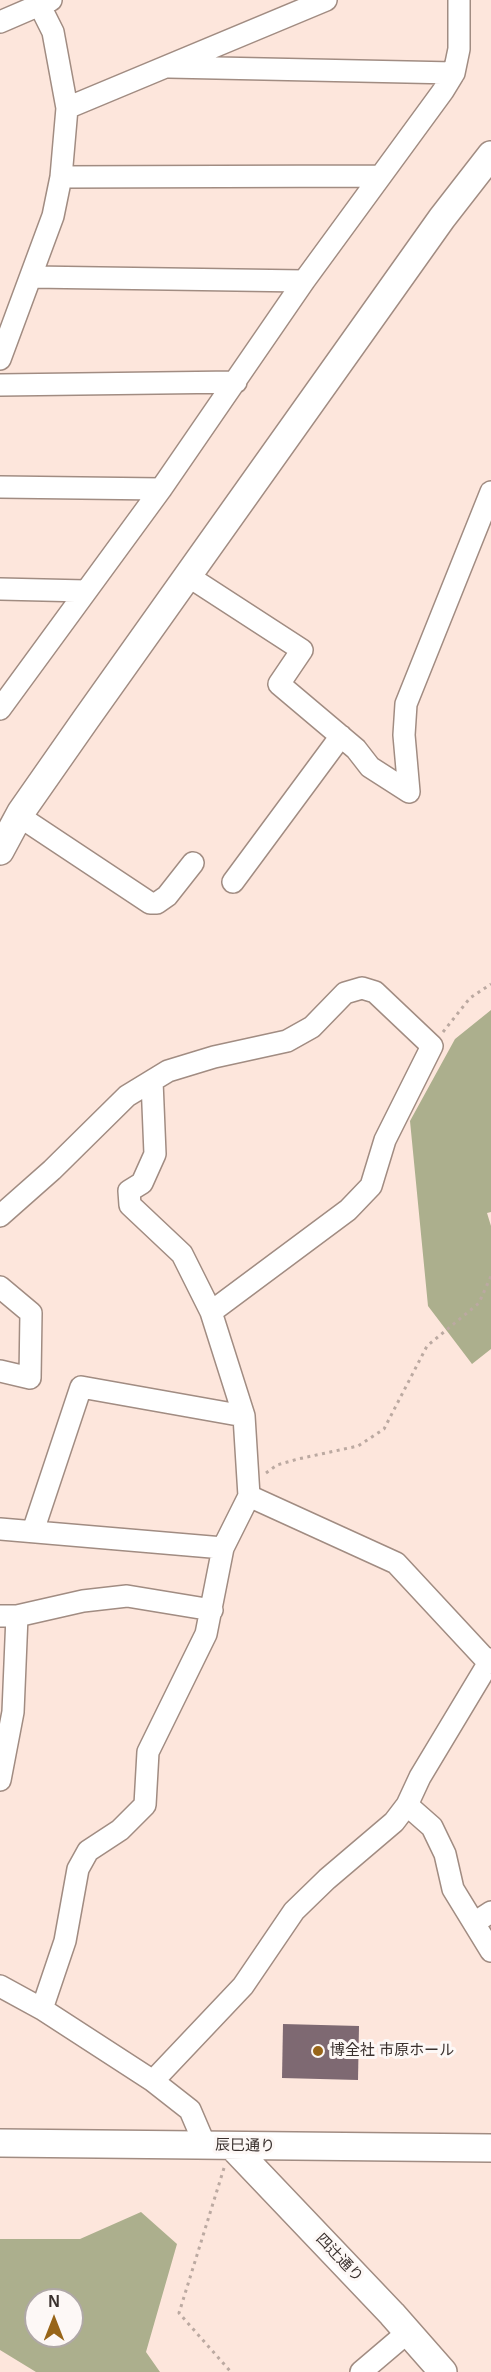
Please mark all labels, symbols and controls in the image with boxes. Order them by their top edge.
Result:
place label: 博全社 市原ホール [330,2042,454,2060]
marker: 博全社 市原ホール [311,2044,325,2058]
street label: 辰巳通り [215,2136,275,2156]
street label: 四辻通り [312,2230,366,2286]
north arrow [24,2288,84,2348]
text: N [48,2293,60,2310]

